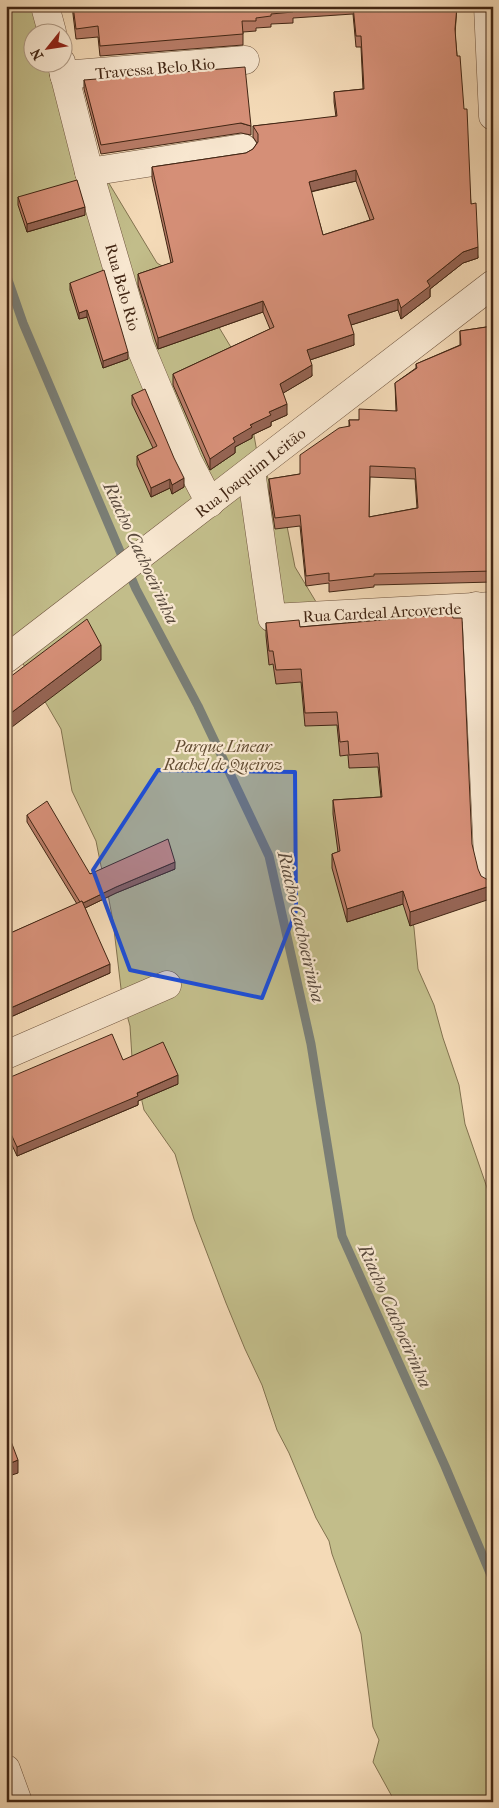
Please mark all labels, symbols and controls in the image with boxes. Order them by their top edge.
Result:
north arrow [22,22,72,72]
text: N [27,45,47,63]
street label: Travessa Belo Rio [94,54,216,83]
street label: Rua Belo Rio [101,241,144,333]
street label: Rua Joaquim Leitão [191,423,309,521]
water label: Riacho Cachoeirinha [98,478,183,628]
street label: Rua Cardeal Arcoverde [302,599,462,626]
park label: Parque Linear Rachel de Queiroz [162,737,283,775]
water label: Riacho Cachoeirinha [273,848,328,1005]
water label: Riacho Cachoeirinha [353,1240,436,1391]

